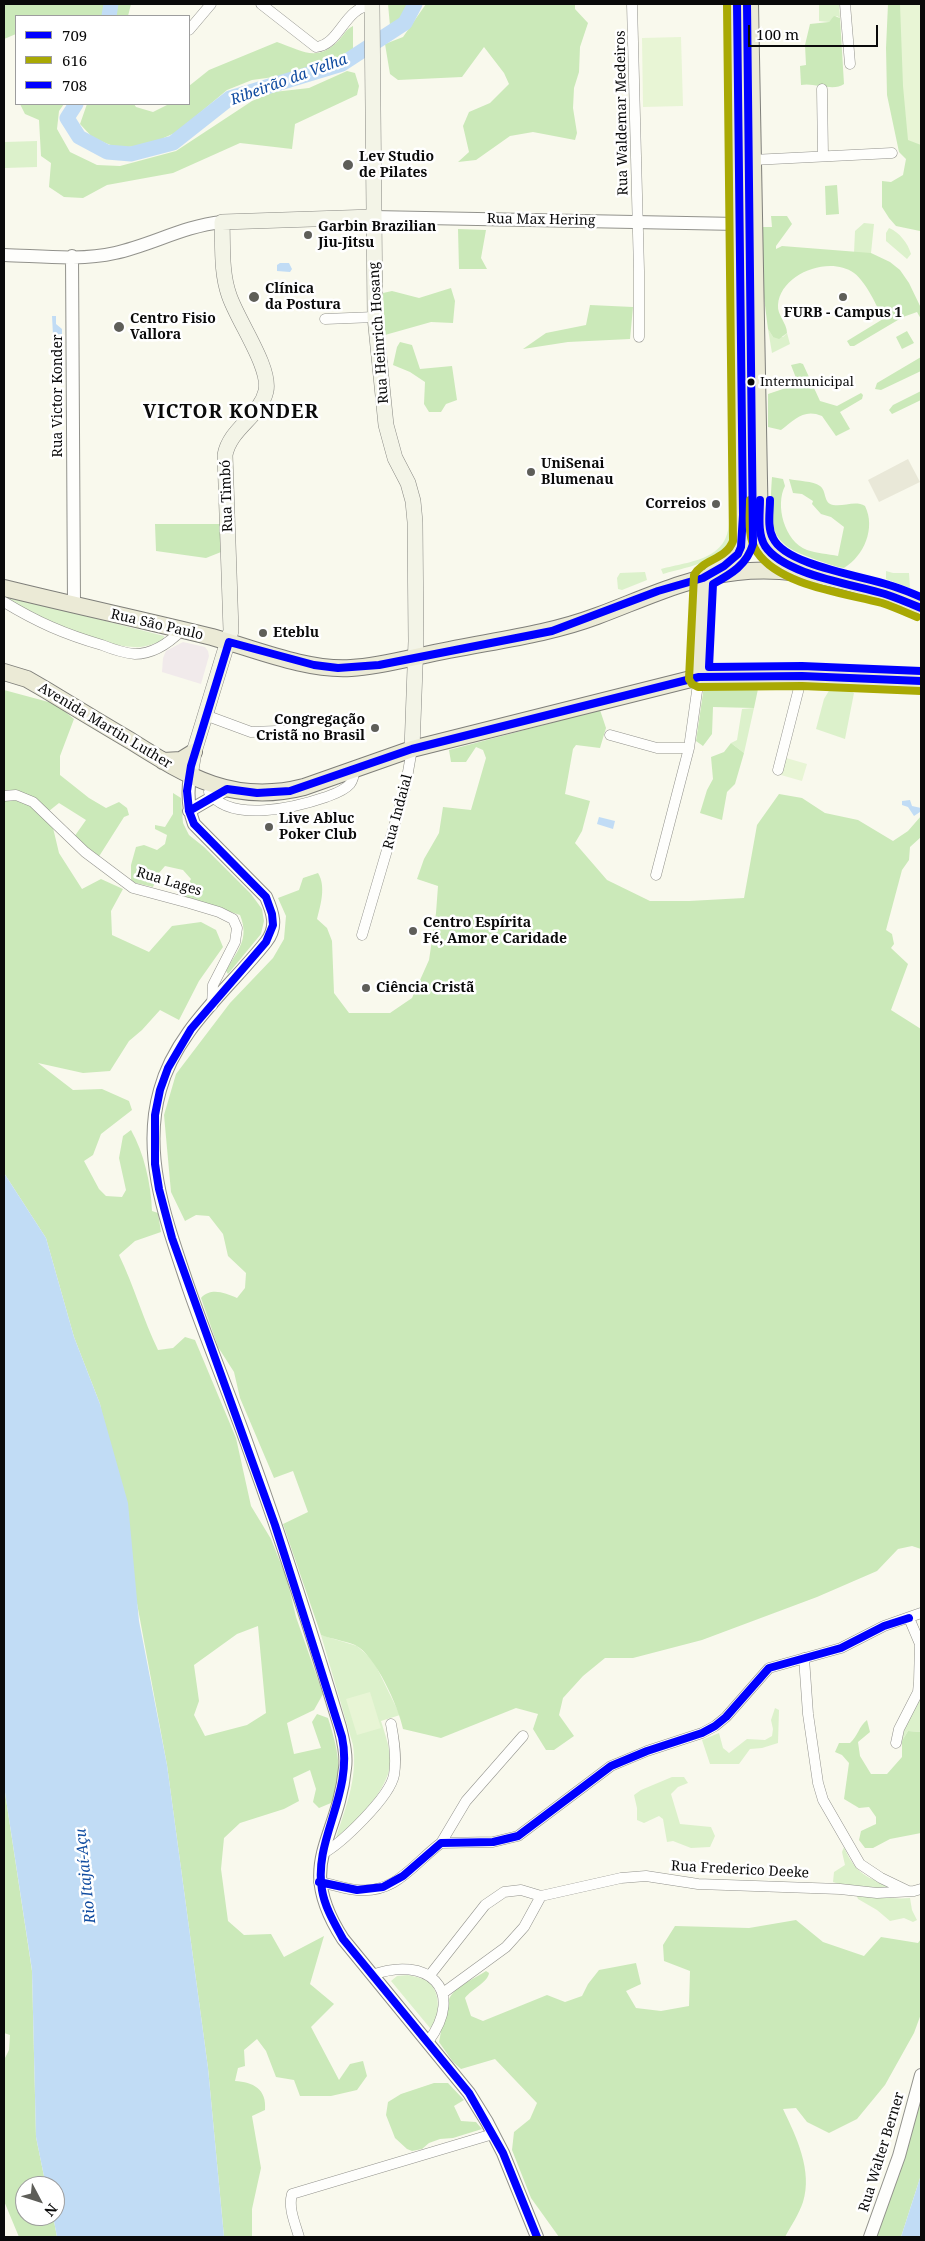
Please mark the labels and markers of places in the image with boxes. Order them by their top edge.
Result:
place label: Lev Studio de Pilates [359,149,434,182]
marker: Lev Studio de Pilates [341,158,355,172]
place label: Garbin Brazilian Jiu-Jitsu [318,219,436,252]
marker: Garbin Brazilian Jiu-Jitsu [302,229,314,241]
place label: Clínica da Postura [265,281,341,314]
marker: Clínica da Postura [247,290,261,304]
marker: FURB - Campus 1 [837,291,849,303]
place label: FURB - Campus 1 [784,305,902,321]
place label: Centro Fisio Vallora [130,311,216,344]
marker: Centro Fisio Vallora [112,320,126,334]
place label: Intermunicipal [760,374,854,390]
marker: Intermunicipal [746,377,756,387]
place label: UniSenai Blumenau [541,456,614,488]
marker: UniSenai Blumenau [525,466,537,478]
place label: Correios [645,496,706,512]
marker: Correios [710,498,722,510]
place label: Eteblu [273,625,319,641]
marker: Eteblu [257,627,269,639]
place label: Congregação Cristã no Brasil [256,712,365,744]
marker: Congregação Cristã no Brasil [369,722,381,734]
place label: Live Abluc Poker Club [279,811,357,844]
marker: Live Abluc Poker Club [263,821,275,833]
place label: Centro Espírita Fé, Amor e Caridade [423,915,567,948]
marker: Centro Espírita Fé, Amor e Caridade [407,925,419,937]
place label: Ciência Cristã [376,980,474,996]
marker: Ciência Cristã [360,982,372,994]

